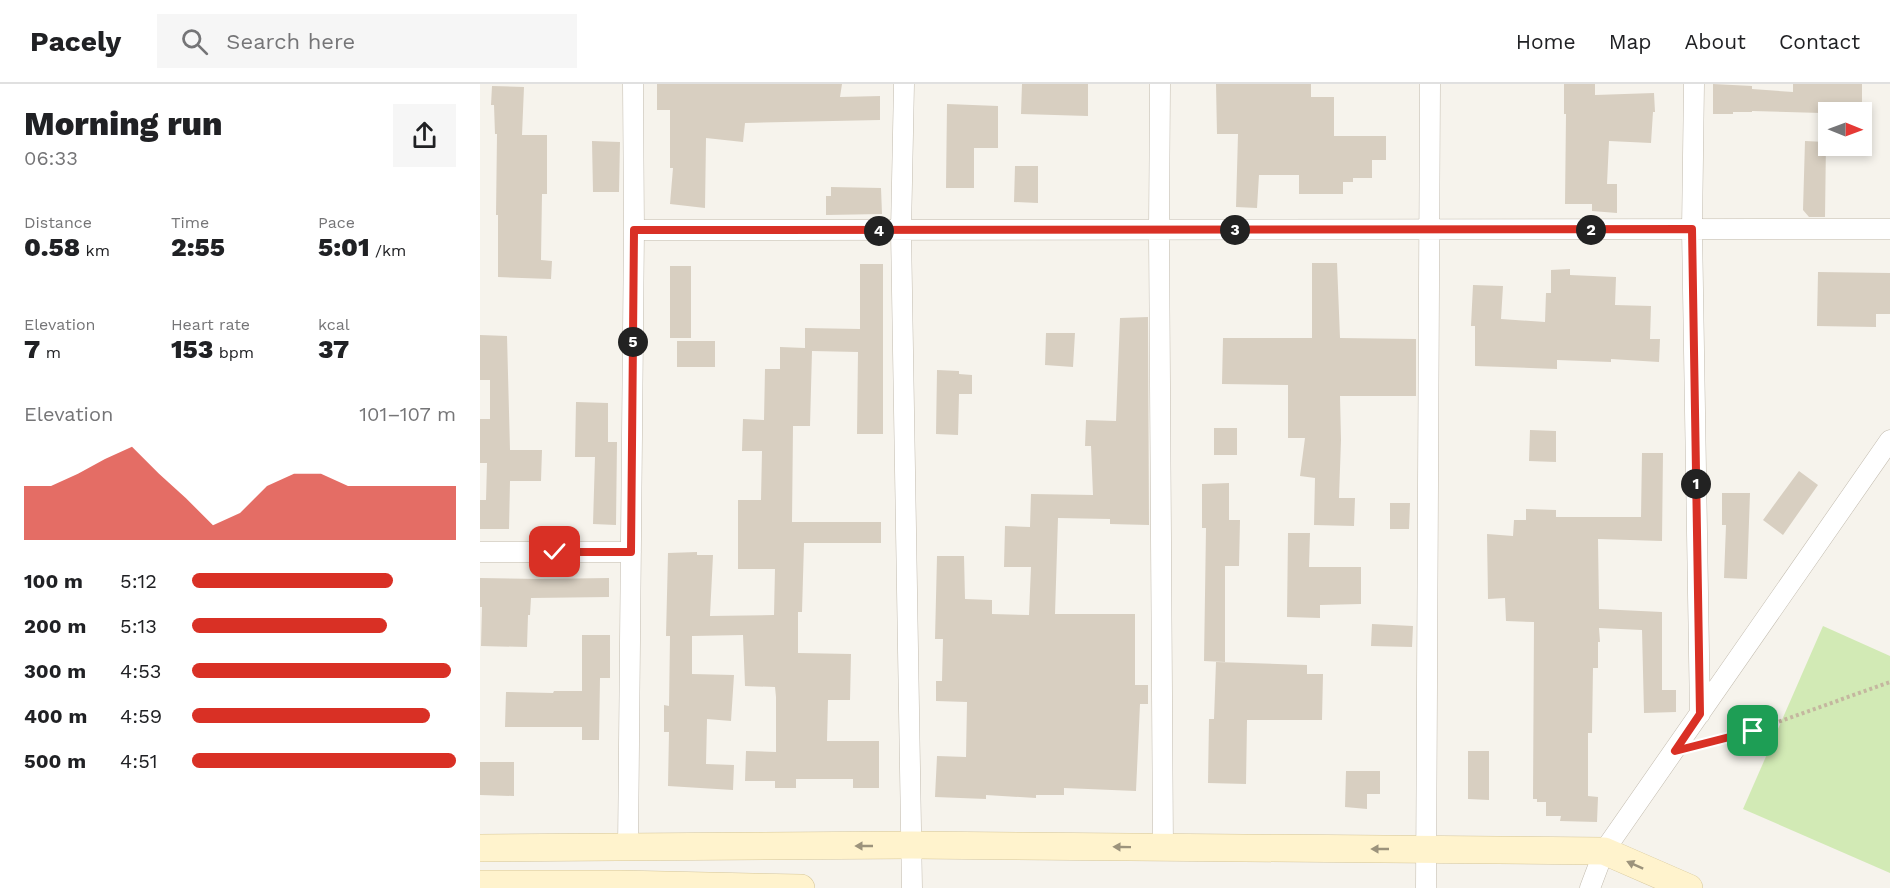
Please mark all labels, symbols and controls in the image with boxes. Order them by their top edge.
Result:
search box [157,14,577,68]
text: Pacely [30,25,121,58]
icon: search [178,25,211,58]
text: Search here [226,29,355,54]
text: Home [1516,29,1576,54]
text: Map [1609,29,1652,54]
text: About [1685,29,1746,54]
text: Contact [1779,29,1860,54]
north arrow [1818,102,1872,156]
map controls [1818,102,1872,156]
text: Morning run [24,104,223,143]
button: share [393,104,456,167]
text: 06:33 [24,146,78,170]
text: Distance [24,213,92,232]
text: Time [171,213,209,232]
text: Pace [318,213,355,232]
pin: 3 [1220,215,1250,245]
pin: 2 [1576,215,1606,245]
pin: 4 [864,216,894,246]
text: 3 [1230,220,1240,239]
text: 2 [1586,220,1596,239]
text: 4 [874,221,884,240]
text: 0.58 [24,232,80,262]
text: 2:55 [171,232,225,262]
text: 5:01 [318,232,370,262]
text: km [80,241,110,260]
text: /km [370,241,406,260]
text: Elevation [24,315,95,334]
text: Heart rate [171,315,250,334]
text: kcal [318,315,350,334]
pin: 5 [618,327,648,357]
text: 5 [628,332,638,351]
text: 7 [24,334,40,364]
text: 153 [171,334,213,364]
text: 37 [318,334,349,364]
text: m [40,343,61,362]
text: bpm [213,343,254,362]
text: Elevation [24,402,113,426]
text: 101–107 m [359,402,456,426]
pin: 1 [1681,469,1711,499]
text: 1 [1693,474,1699,493]
pin [529,526,580,577]
icon: check [538,535,571,568]
text: 100 m [24,569,83,593]
text: 5:12 [120,569,157,593]
text: 200 m [24,614,86,638]
text: 5:13 [120,614,157,638]
text: 300 m [24,659,86,683]
text: 4:53 [120,659,161,683]
text: 400 m [24,704,87,728]
text: 4:59 [120,704,162,728]
pin [1727,705,1778,756]
icon: arrive [1736,714,1769,747]
text: 500 m [24,749,86,773]
text: 4:51 [120,749,158,773]
one-way arrow [855,841,874,851]
one-way arrow [1113,842,1132,852]
one-way arrow [1371,844,1390,854]
one-way arrow [1627,860,1644,869]

